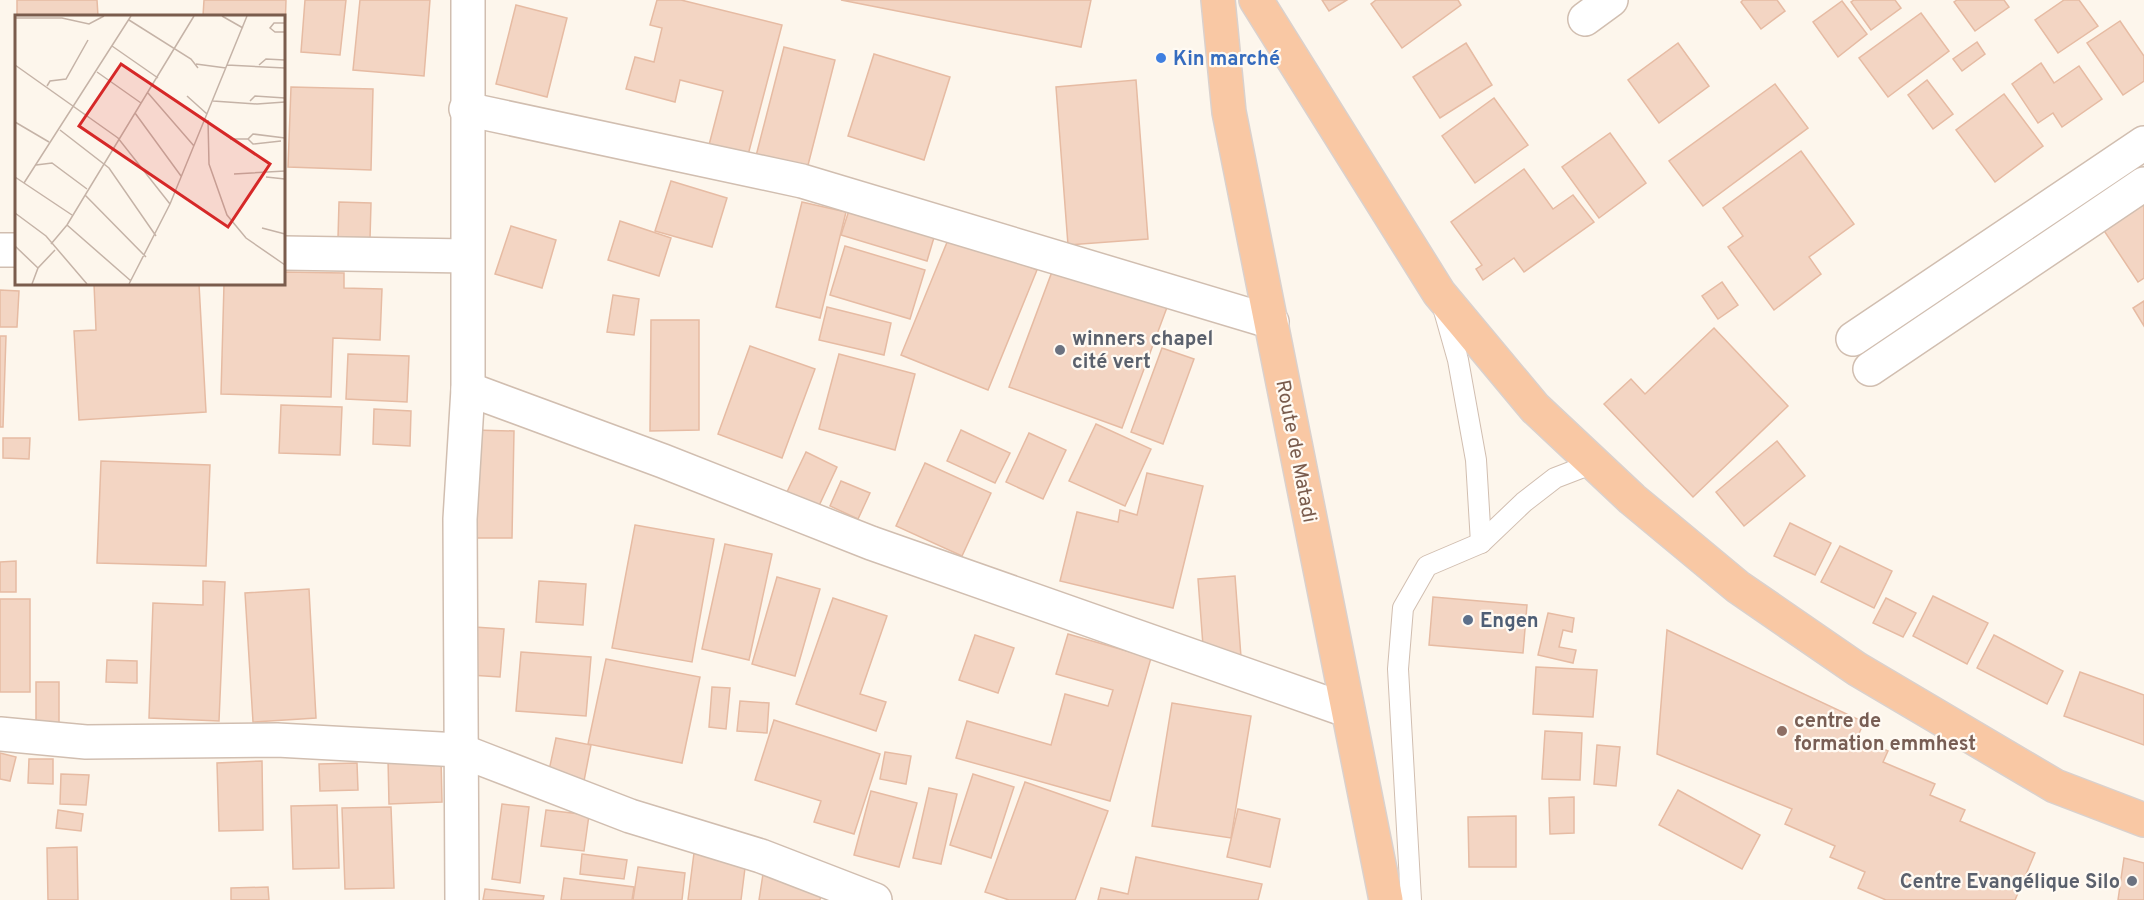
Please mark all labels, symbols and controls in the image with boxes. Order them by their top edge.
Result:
inset map [15,15,285,285]
place label: Kin marché [1173,47,1280,73]
marker: Kin marché [1154,51,1168,65]
place label: winners chapel cité vert [1072,327,1213,376]
marker: winners chapel cité vert [1053,343,1067,357]
street label: Route de Matadi [1268,378,1322,525]
place label: Engen [1480,609,1539,635]
marker: Engen [1461,613,1475,627]
place label: centre de formation emmhest [1794,709,1976,758]
marker: centre de formation emmhest [1775,724,1789,738]
place label: Centre Evangélique Silo [1900,870,2120,896]
marker: Centre Evangélique Silo [2125,874,2139,888]

